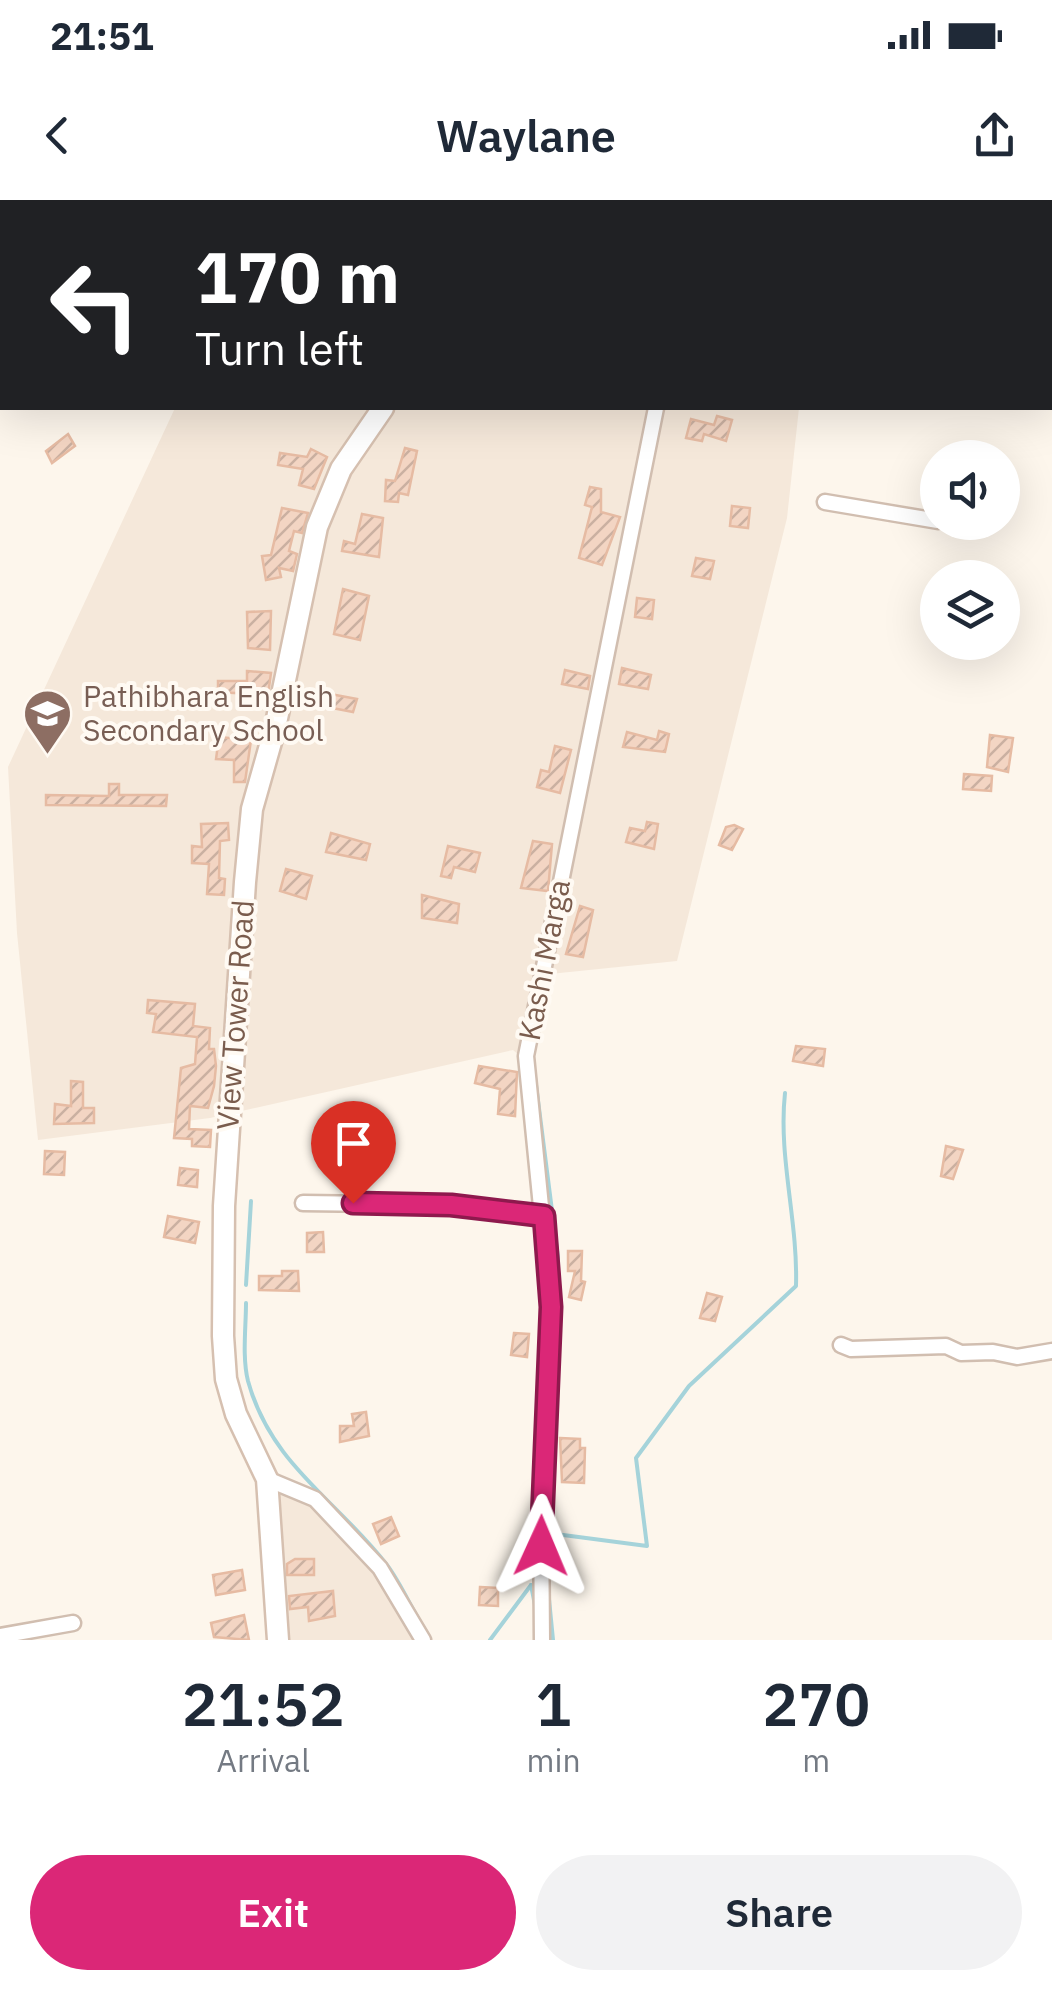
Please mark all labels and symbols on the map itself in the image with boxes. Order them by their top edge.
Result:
place label: Pathibhara English Secondary School [83,676,334,749]
school or university icon: Pathibhara English Secondary School [22,688,74,756]
street label: Kashi Marga [509,876,578,1044]
street label: View Tower Road [207,899,262,1131]
pin [311,1101,396,1204]
position arrow [489,1494,593,1598]

